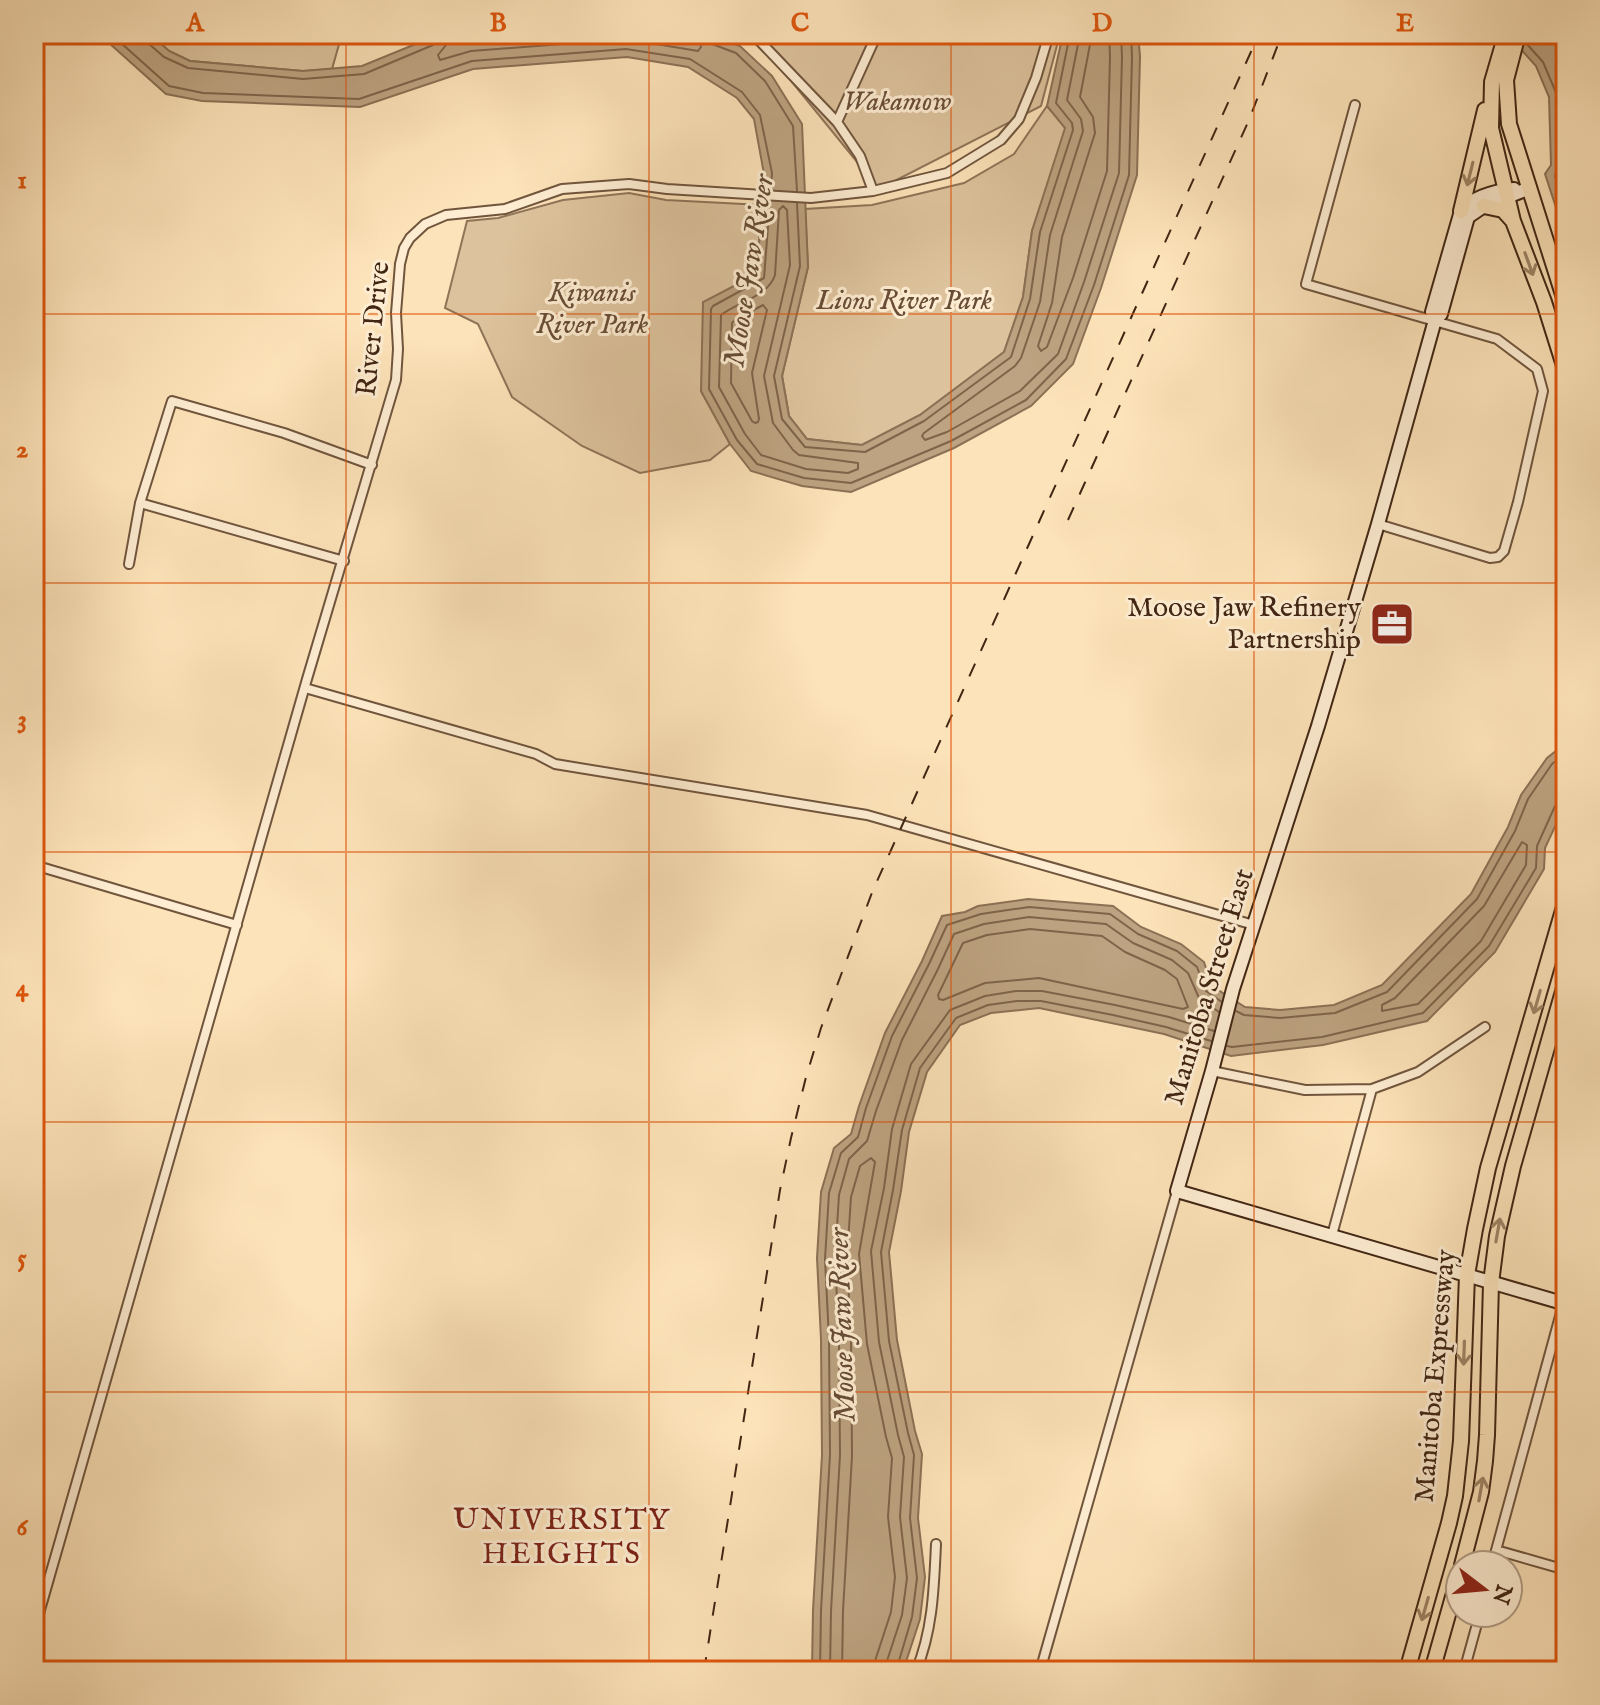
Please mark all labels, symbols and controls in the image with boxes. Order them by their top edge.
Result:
text: A [185,7,205,40]
text: B [489,7,507,40]
text: C [791,7,810,40]
text: D [1092,7,1113,40]
text: E [1396,7,1414,40]
park label: Wakamow [843,85,951,120]
one-way arrow [1461,160,1476,186]
text: 1 [17,164,27,197]
water label: Moose Jaw River [716,170,784,370]
one-way arrow [1523,251,1538,276]
street label: River Drive [350,260,398,398]
park label: Kiwanis River Park [536,276,648,343]
park label: Lions River Park [815,284,992,319]
text: 2 [16,433,28,466]
place label: Moose Jaw Refinery Partnership [1127,591,1361,658]
office icon: Moose Jaw Refinery Partnership [1368,600,1416,648]
text: 3 [17,703,27,736]
street label: Manitoba Street East [1157,864,1263,1109]
text: 4 [16,972,30,1005]
one-way arrow [1529,988,1544,1014]
one-way arrow [1492,1218,1507,1244]
water label: Moose Jaw River [821,1225,865,1423]
text: 5 [17,1242,27,1275]
street label: Manitoba Expressway [1408,1248,1464,1504]
one-way arrow [1456,1339,1472,1366]
one-way arrow [1474,1477,1489,1503]
district label: UNIVERSITY HEIGHTS [453,1502,671,1574]
text: 6 [17,1511,29,1544]
north arrow [1444,1549,1524,1629]
text: N [1485,1580,1518,1607]
one-way arrow [1417,1595,1432,1621]

